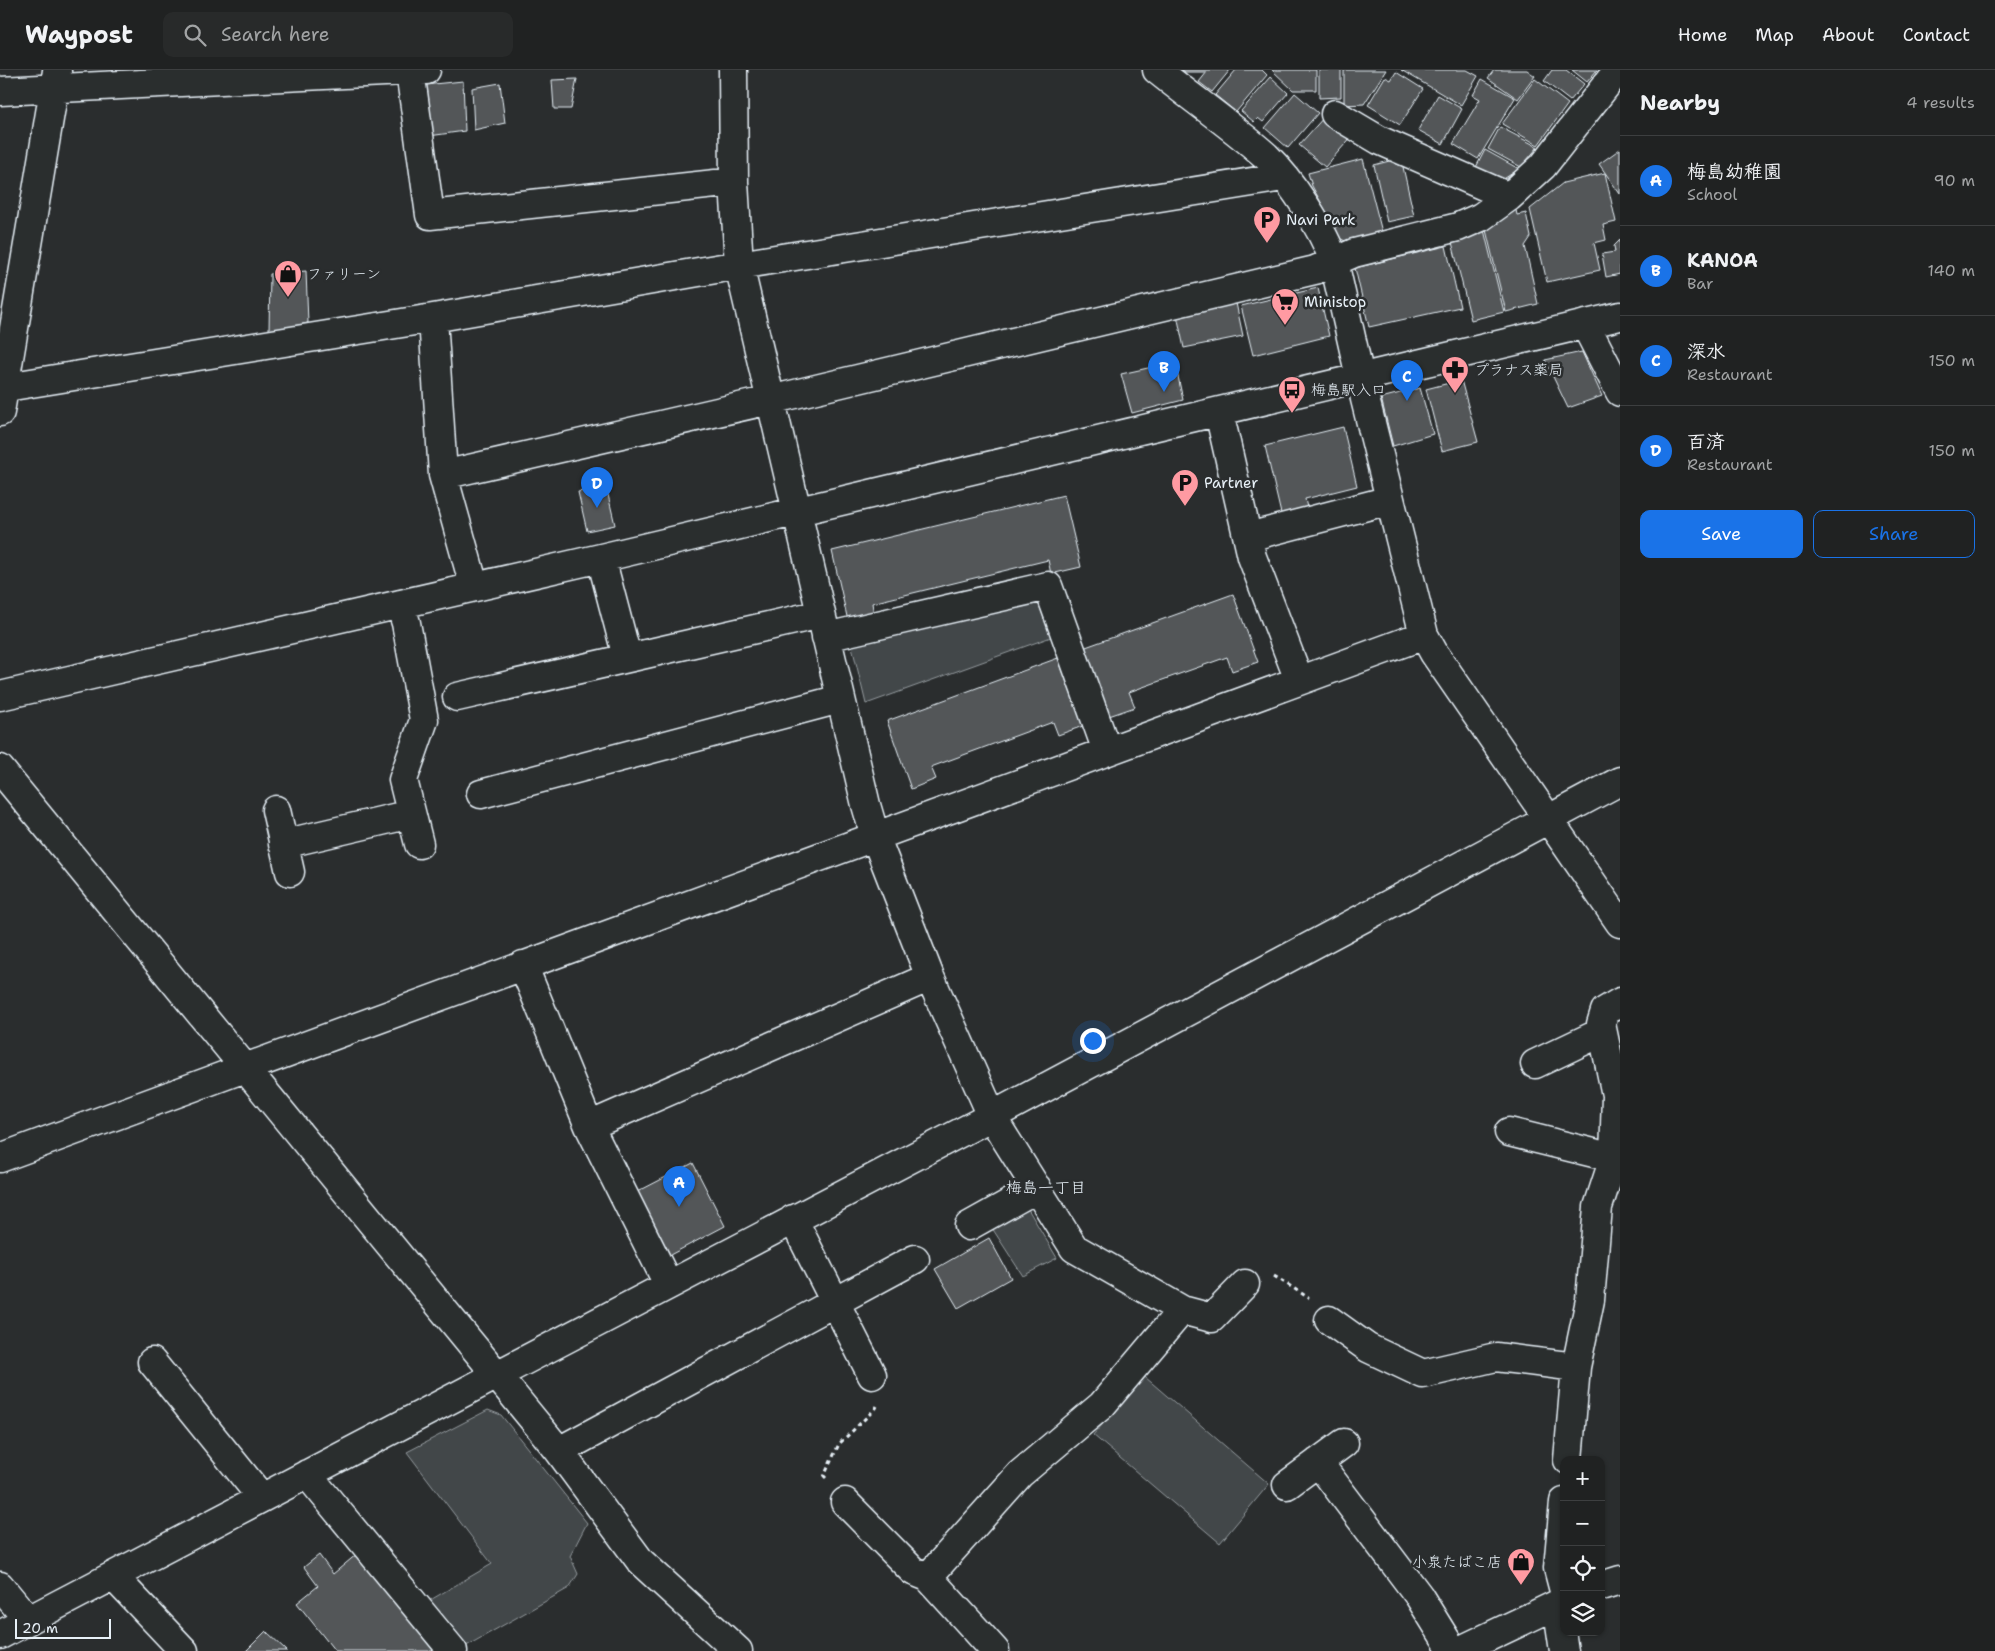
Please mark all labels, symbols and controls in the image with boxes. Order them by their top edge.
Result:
search box [163,12,513,57]
text: Waypost [25,19,133,51]
icon: search [181,21,209,49]
text: Search here [221,22,329,47]
text: Home [1678,23,1727,47]
text: Map [1755,23,1794,47]
text: About [1822,23,1875,47]
text: Contact [1903,23,1970,47]
text: Nearby [1640,89,1720,117]
text: 4 results [1906,92,1975,113]
text: 梅島幼稚園 [1687,159,1782,184]
text: A [1650,170,1662,191]
text: 90 m [1934,170,1975,191]
text: School [1687,184,1737,205]
parking icon: Navi Park [1252,205,1282,244]
place label: Navi Park [1286,210,1356,230]
text: KANOA [1687,248,1758,273]
shop icon: ファリーン [273,259,303,298]
text: B [1651,260,1661,281]
text: 140 m [1928,260,1975,281]
place label: ファリーン [307,264,381,284]
text: Bar [1687,273,1714,294]
supermarket icon: Ministop [1270,287,1300,326]
place label: Ministop [1304,292,1366,312]
text: 深水 [1687,339,1725,364]
text: C [1651,350,1661,371]
text: 150 m [1928,350,1975,371]
pin: B [1148,351,1180,392]
pharmacy icon: プラナス薬局 [1440,355,1470,394]
pin: C [1391,360,1423,401]
place label: プラナス薬局 [1474,360,1563,380]
text: Restaurant [1687,364,1773,385]
bus stop icon: 梅島駅入口 [1277,375,1307,414]
place label: 梅島駅入口 [1311,380,1386,400]
text: 百済 [1687,429,1725,454]
text: D [1650,440,1662,461]
text: 150 m [1928,440,1975,461]
text: Restaurant [1687,454,1773,475]
pin: D [581,467,613,508]
parking icon: Partner [1170,468,1200,507]
place label: Partner [1204,473,1258,493]
button: Save [1640,510,1803,558]
button: Share [1813,510,1975,558]
your location [1080,1028,1106,1054]
pin: A [663,1166,695,1207]
district label: 梅島一丁目 [1006,1177,1086,1198]
map controls [1560,1456,1605,1636]
button: + [1560,1456,1605,1501]
button: − [1560,1501,1605,1546]
button: locate [1560,1546,1605,1591]
shop icon: 小泉たばこ店 [1506,1547,1536,1586]
place label: 小泉たばこ店 [1412,1552,1502,1572]
button: layers [1560,1591,1605,1636]
scale bar [15,1616,111,1639]
text: 20 m [22,1619,58,1637]

